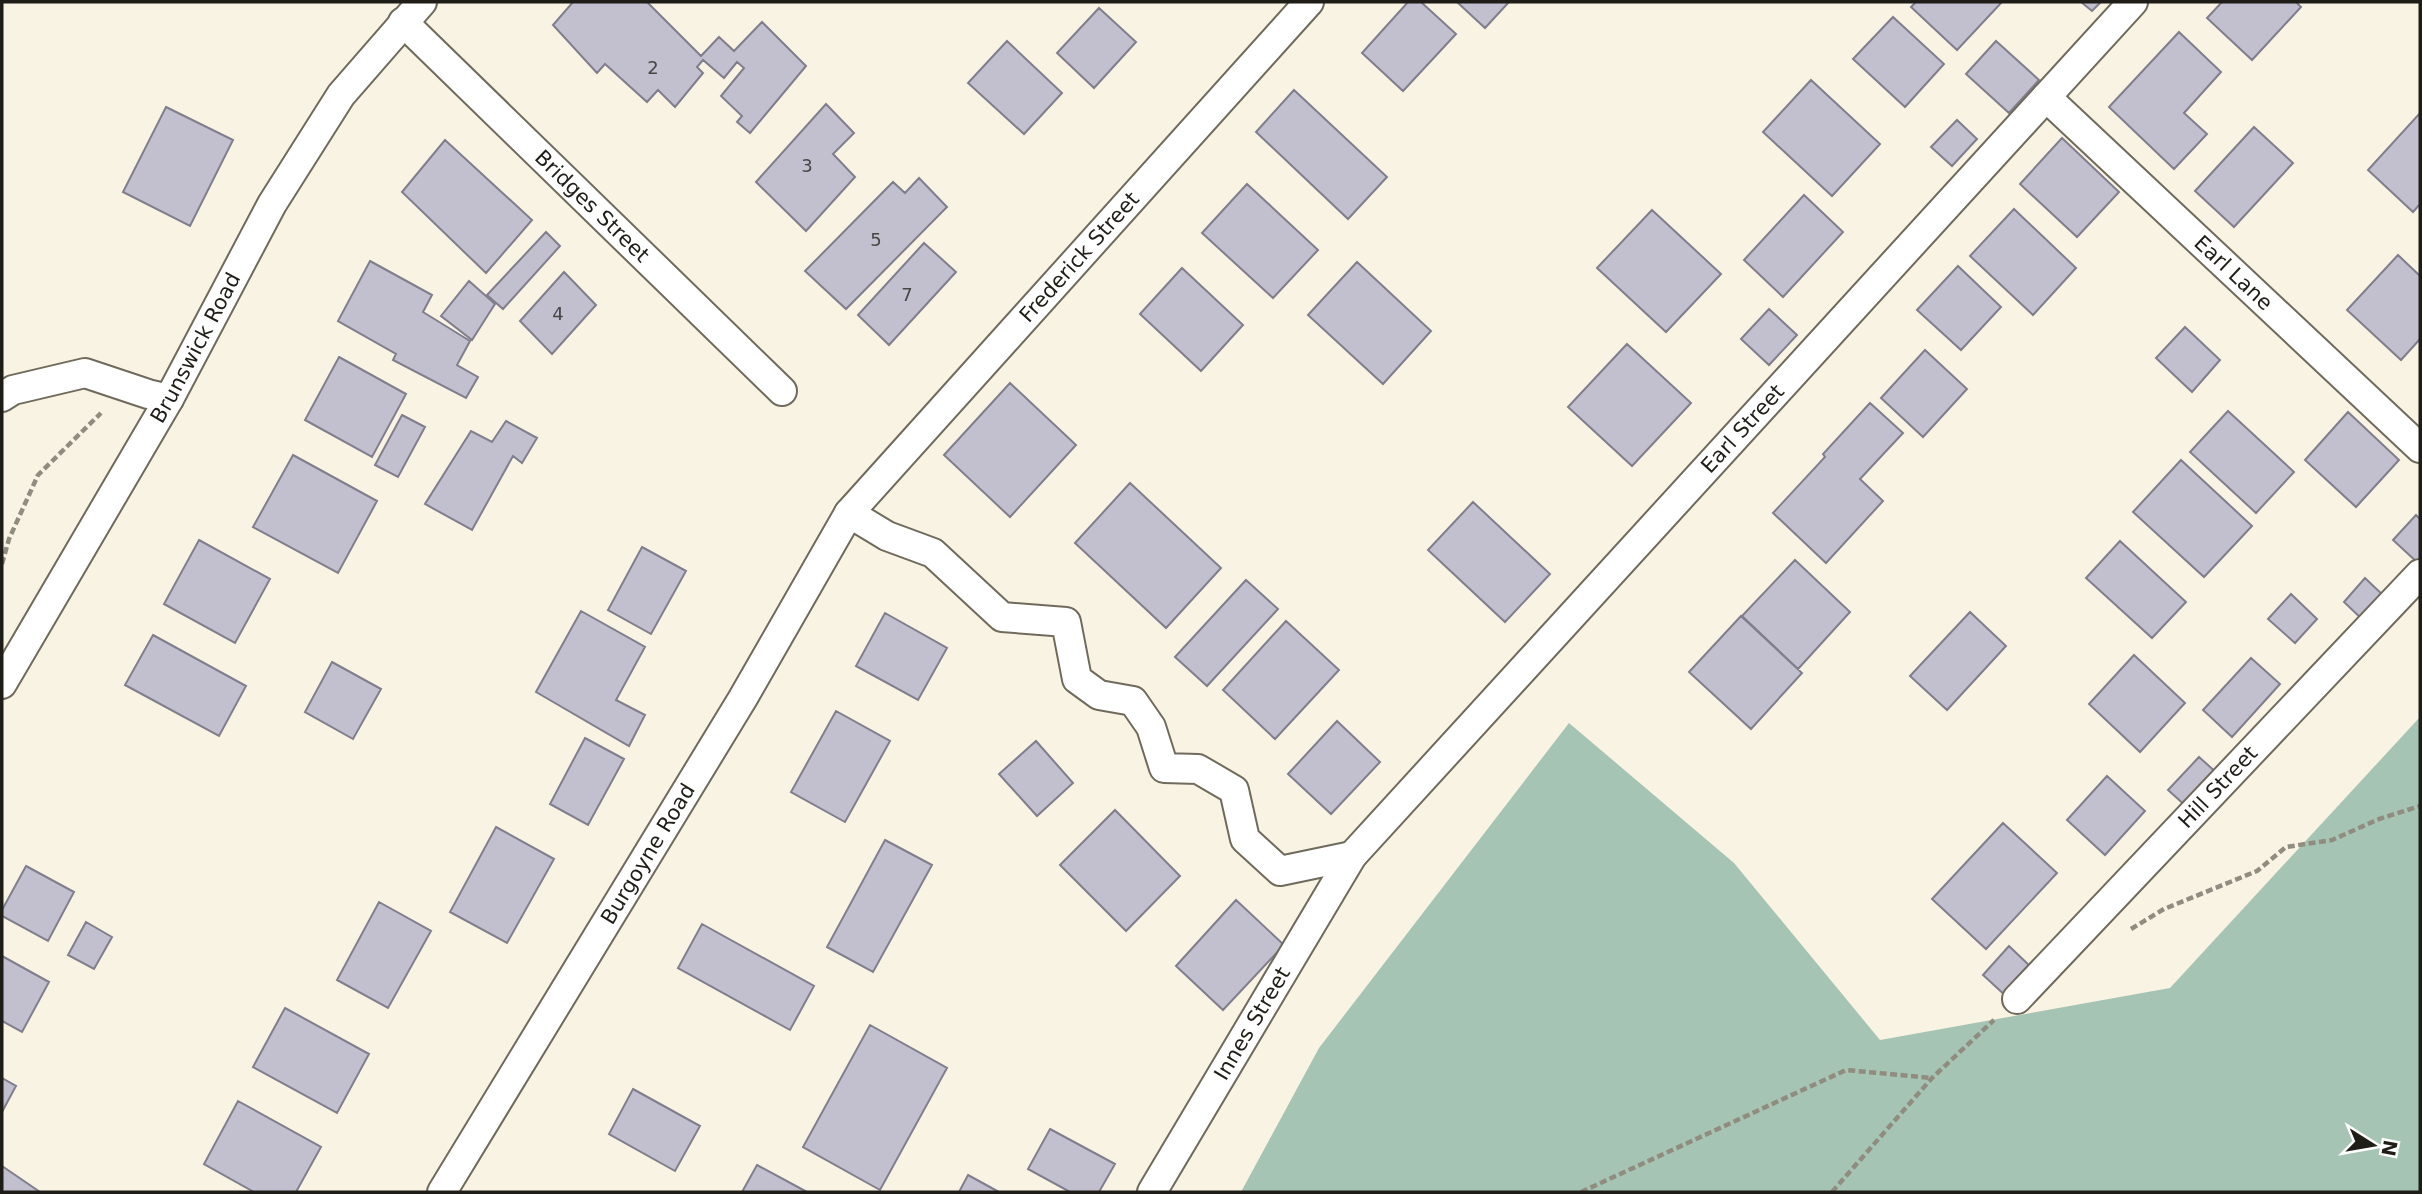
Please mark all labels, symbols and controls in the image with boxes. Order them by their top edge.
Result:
house number: 2 [647,57,659,78]
street label: Bridges Street [530,145,654,267]
house number: 3 [801,155,813,176]
street label: Frederick Street [1015,187,1144,327]
house number: 5 [870,229,882,250]
street label: Earl Lane [2189,231,2277,315]
street label: Brunswick Road [146,269,246,427]
house number: 7 [901,284,913,305]
house number: 4 [552,303,564,324]
street label: Earl Street [1696,380,1789,478]
street label: Hill Street [2173,741,2262,833]
street label: Burgoyne Road [596,779,700,929]
street label: Innes Street [1209,963,1295,1084]
north arrow [2338,1110,2408,1180]
text: N [2377,1138,2402,1158]

